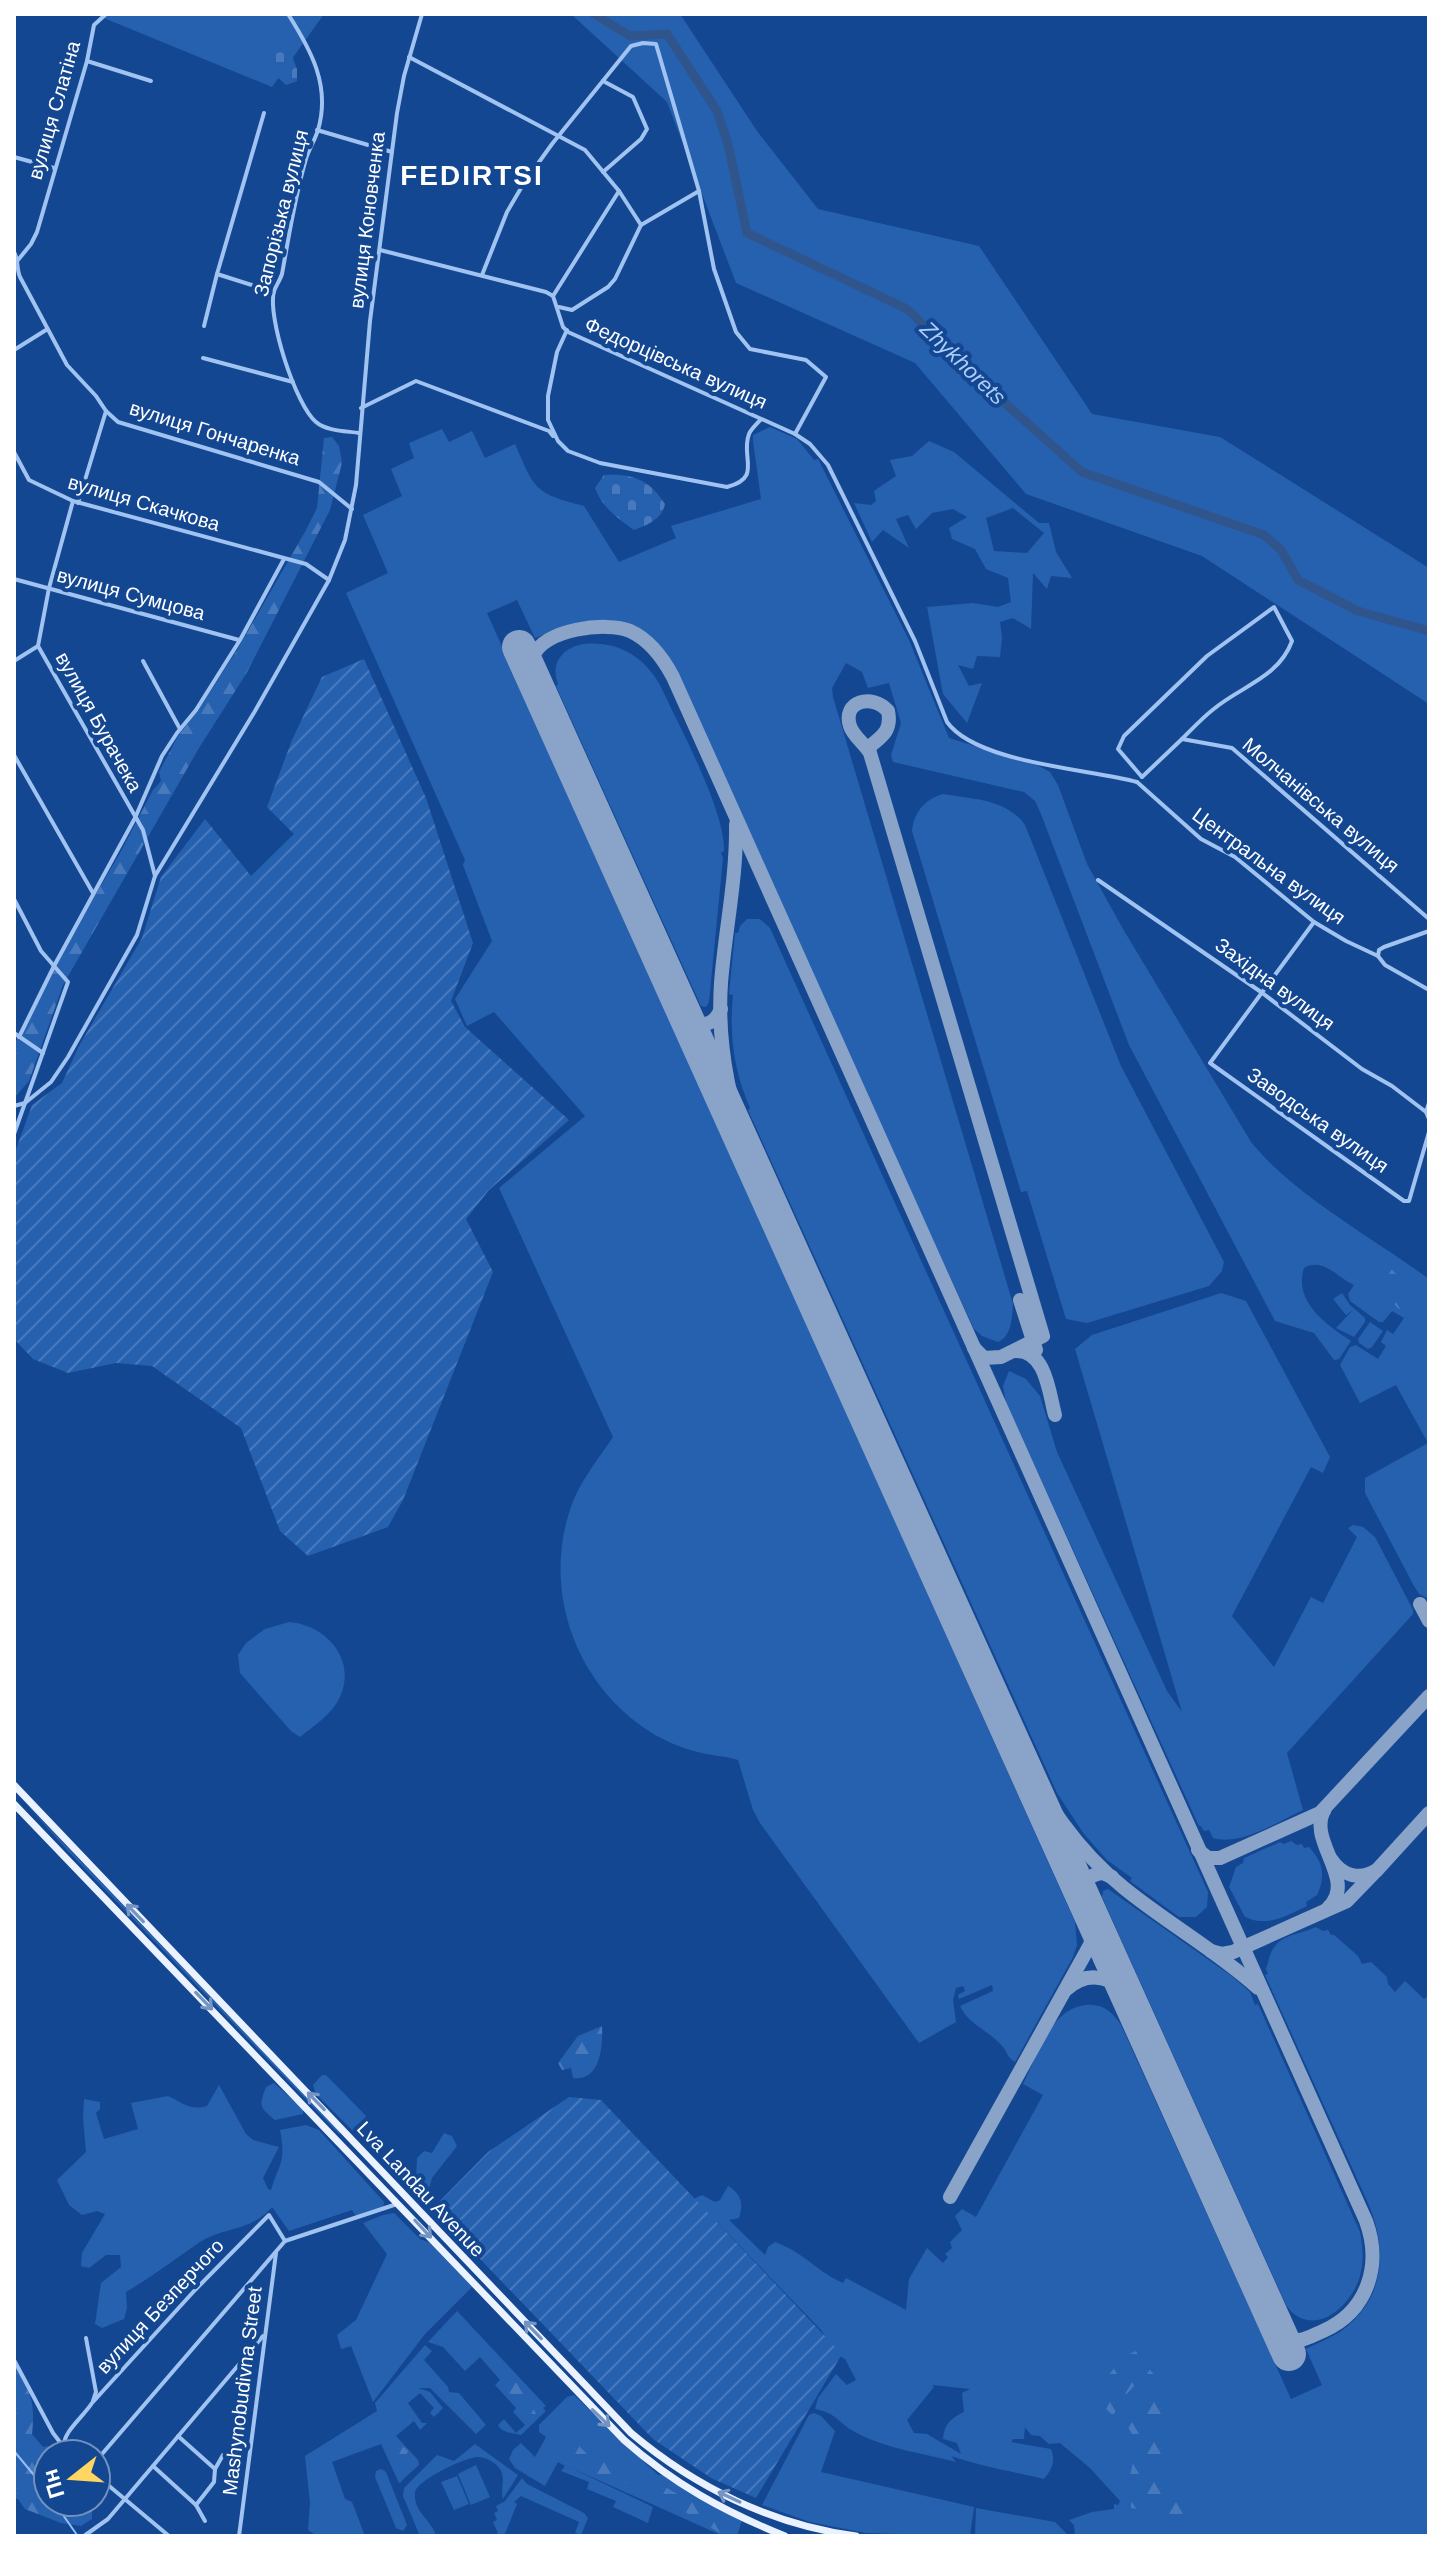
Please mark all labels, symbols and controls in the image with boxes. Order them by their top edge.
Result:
street label: вулиця Слатіна [24,37,85,182]
street label: Запорізька вулиця [250,127,312,299]
street label: вулиця Коновченка [345,129,389,310]
district label: FEDIRTSI [400,160,544,191]
street label: Федорцівська вулиця [581,313,771,413]
water label: Zhykhorets [914,316,1011,410]
street label: вулиця Гончаренка [127,397,304,470]
street label: вулиця Скачкова [66,471,223,535]
street label: вулиця Сумцова [55,564,208,625]
street label: вулиця Бурачека [51,648,147,797]
street label: Молчанівська вулиця [1238,733,1404,877]
street label: Центральна вулиця [1188,803,1350,929]
street label: Західна вулиця [1211,933,1339,1035]
street label: Заводська вулиця [1243,1063,1393,1177]
one-way arrow [126,1904,145,1924]
one-way arrow [194,1991,213,2010]
one-way arrow [306,2091,325,2111]
street label: Lva Landau Avenue [353,2117,489,2261]
one-way arrow [413,2218,432,2238]
street label: вулиця Безперчого [92,2234,228,2378]
street label: Mashynobudivna Street [218,2285,266,2497]
one-way arrow [523,2320,542,2340]
one-way arrow [591,2408,610,2427]
north arrow [32,2438,112,2518]
text: Пн [37,2466,70,2501]
one-way arrow [717,2489,741,2504]

